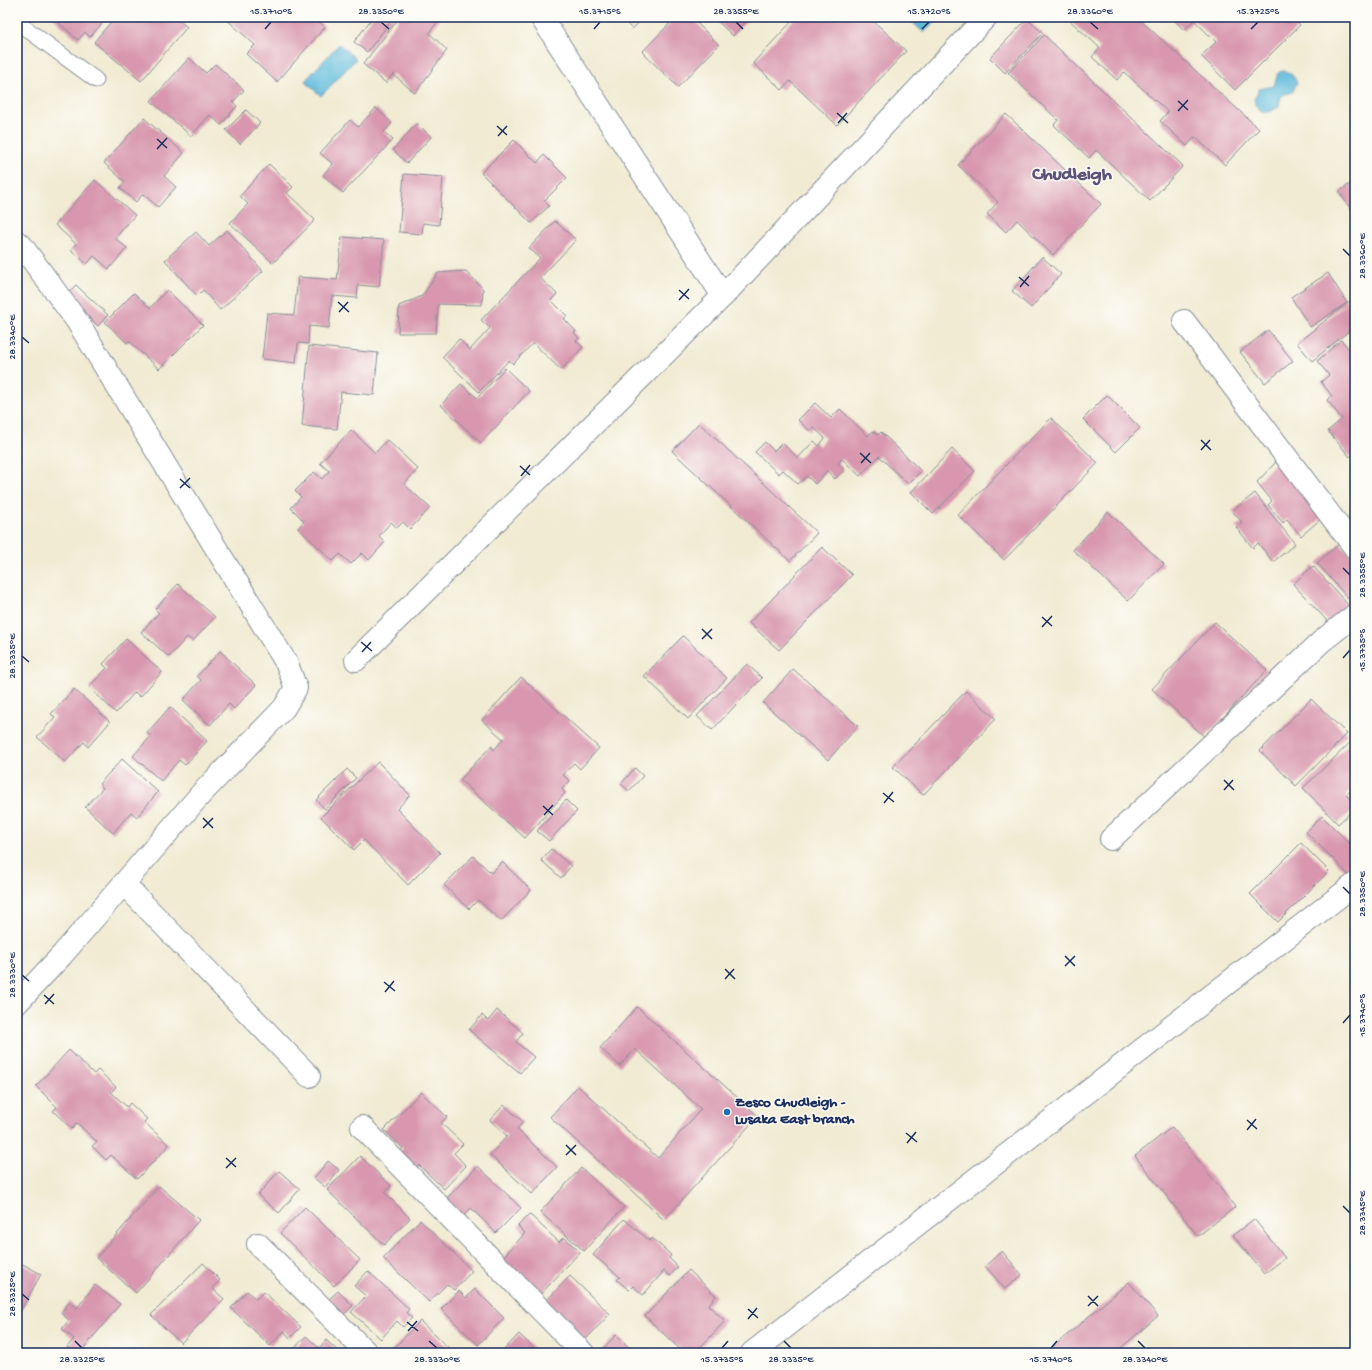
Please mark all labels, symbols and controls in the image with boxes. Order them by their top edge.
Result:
text: 15.3710°S [249,6,292,18]
text: 28.3350°E [358,6,405,18]
text: 15.3715°S [578,6,621,18]
text: 28.3355°E [713,6,759,18]
text: 15.3720°S [907,6,951,18]
text: 28.3360°E [1067,6,1113,18]
text: 15.3725°S [1236,6,1279,18]
district label: Chudleigh [1031,164,1113,187]
text: 28.3360°E [1357,233,1369,279]
text: 28.3340°E [7,314,19,360]
text: 28.3355°E [1357,552,1369,598]
text: 15.3735°S [1357,628,1369,672]
text: 28.3335°E [7,633,19,679]
text: 28.3350°E [1357,870,1369,917]
text: 28.3330°E [7,951,19,998]
text: 15.3740°S [1357,993,1369,1037]
place label: Zesco Chudleigh - Lusaka East branch [735,1094,855,1129]
marker: Zesco Chudleigh - Lusaka East branch [722,1107,732,1117]
text: 28.3345°E [1357,1190,1369,1235]
text: 28.3325°E [7,1271,19,1316]
text: 28.3325°E [60,1354,105,1366]
text: 28.3330°E [414,1354,461,1366]
text: 15.3735°S [700,1354,744,1366]
text: 28.3335°E [768,1354,814,1366]
text: 15.3740°S [1029,1354,1073,1366]
text: 28.3340°E [1122,1354,1168,1366]

